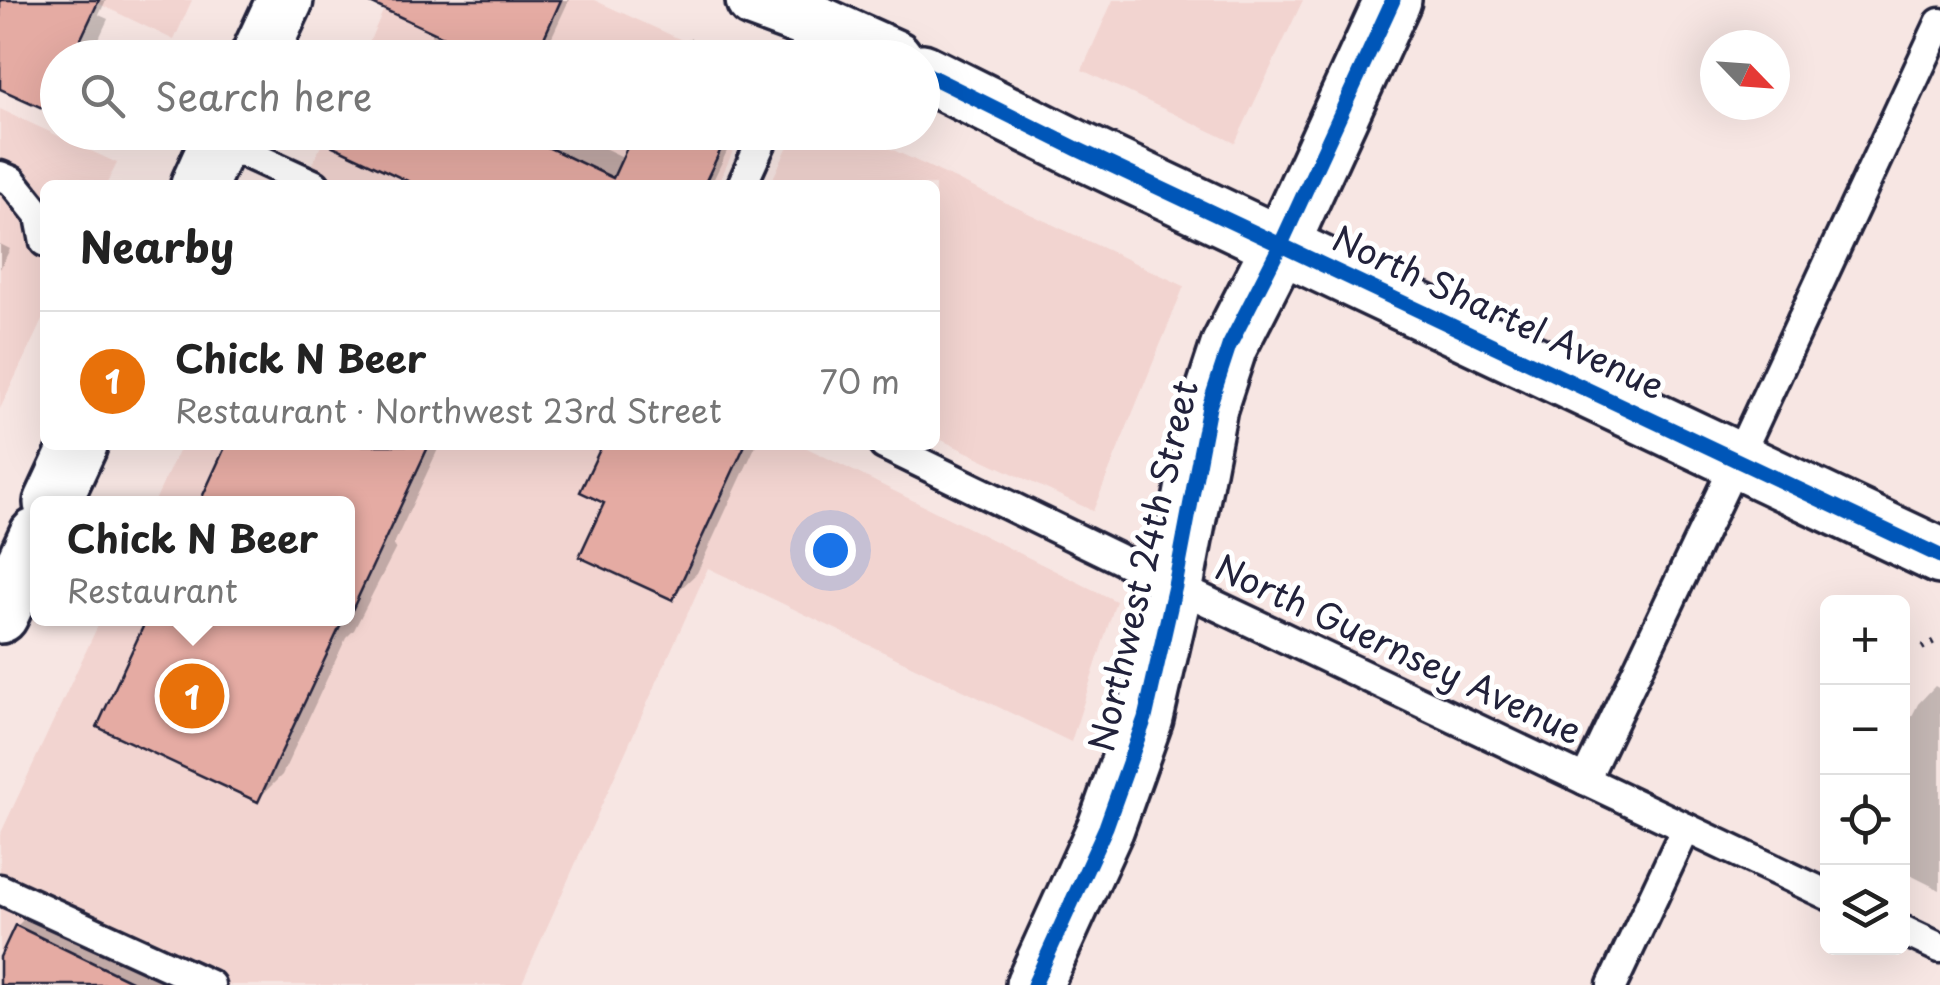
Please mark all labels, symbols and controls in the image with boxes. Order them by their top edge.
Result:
north arrow [1700,30,1790,120]
search box [40,40,940,150]
text: Search here [155,67,372,124]
icon: search [75,68,130,123]
street label: North Shartel Avenue [1324,210,1674,411]
text: Nearby [80,214,234,277]
text: Chick N Beer [175,329,426,386]
text: 1 [105,357,120,405]
text: 70 m [820,357,900,405]
street label: Northwest 24th Street [1073,375,1210,756]
text: Restaurant · Northwest 23rd Street [175,386,722,434]
popup [30,496,355,626]
text: Chick N Beer [67,509,318,566]
your location [805,525,856,576]
street label: North Guernsey Avenue [1207,539,1591,756]
text: Restaurant [67,566,238,614]
map controls [1820,595,1910,955]
button: + [1820,595,1910,685]
pin: 1 [160,658,224,734]
button: − [1820,685,1910,775]
button: locate [1820,775,1910,865]
button: layers [1820,865,1910,955]

